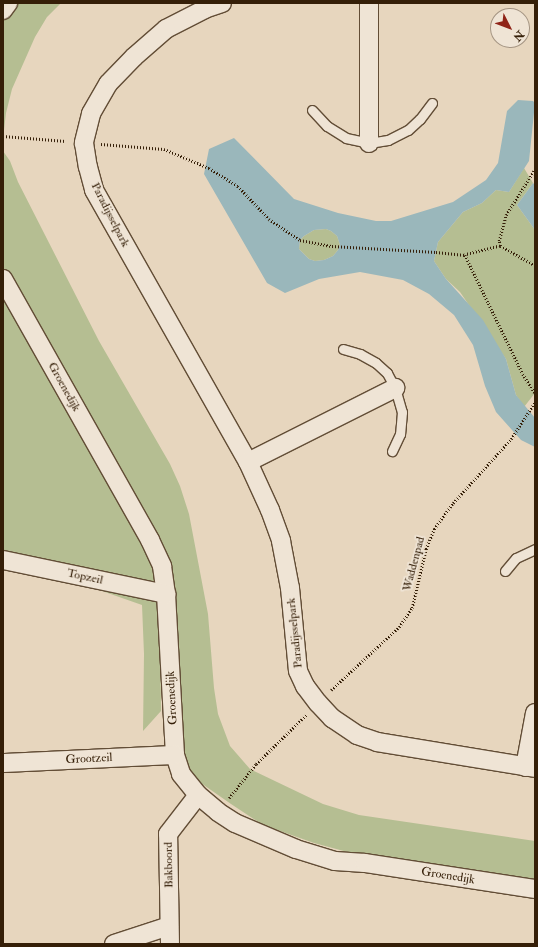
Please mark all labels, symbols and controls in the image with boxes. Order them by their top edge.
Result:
north arrow [490,8,530,48]
text: N [510,28,527,44]
street label: Paradijsselpark [88,180,132,250]
street label: Groenedijk [45,360,83,414]
street label: Waddenpad [400,535,428,593]
street label: Topzeil [66,566,104,588]
street label: Paradijsselpark [284,597,306,669]
street label: Groenedijk [163,671,181,725]
street label: Grootzeil [65,751,113,767]
street label: Bakboord [161,842,177,888]
street label: Groenedijk [420,865,476,887]

